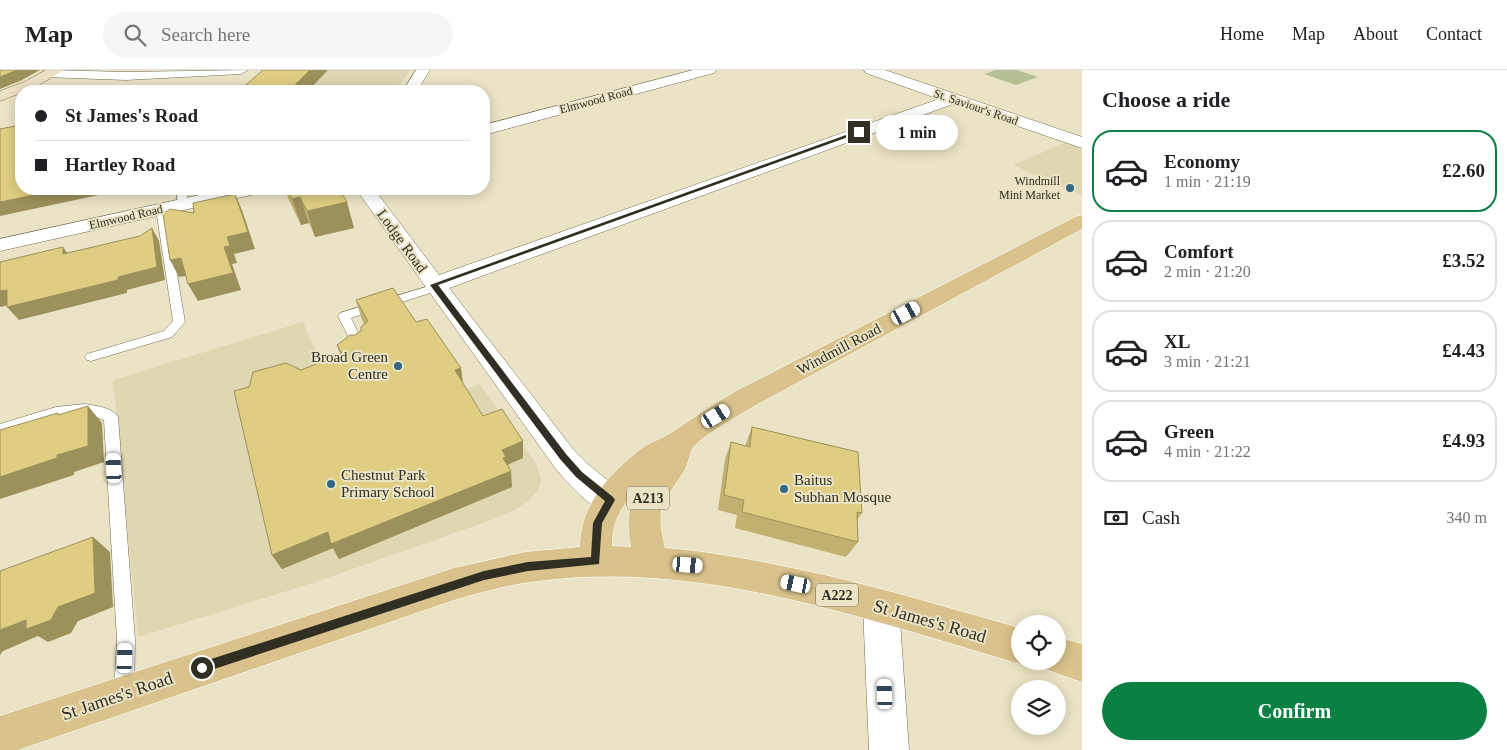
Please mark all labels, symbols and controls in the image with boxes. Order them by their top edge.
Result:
search box [103,12,453,57]
text: Map [25,21,73,47]
icon: search [121,21,149,49]
text: Search here [161,24,250,45]
text: Home [1220,24,1264,44]
text: Map [1292,24,1325,44]
text: About [1353,24,1398,44]
text: Contact [1426,24,1482,44]
street label: Elmwood Road [558,84,634,116]
street label: St. Saviour's Road [932,86,1020,128]
text: Choose a ride [1102,87,1230,112]
text: St James's Road [65,105,198,126]
callout: 1 min [876,114,959,150]
route end [848,121,870,143]
text: 1 min [898,124,936,141]
icon: car [1104,149,1149,194]
text: Economy [1164,151,1240,172]
text: Hartley Road [65,154,175,175]
text: £2.60 [1442,160,1485,181]
text: 1 min · 21:19 [1164,173,1251,190]
place label: Windmill Mini Market [999,174,1061,202]
marker: Windmill Mini Market [1064,182,1076,194]
street label: Elmwood Road [88,202,164,232]
street label: Lodge Road [374,206,430,276]
icon: car [1104,239,1149,284]
text: Comfort [1164,241,1234,262]
text: £3.52 [1442,250,1485,271]
text: 2 min · 21:20 [1164,263,1251,280]
car [889,299,922,327]
street label: Windmill Road [794,320,884,378]
icon: car [1104,329,1149,374]
text: XL [1164,331,1190,352]
text: £4.43 [1442,340,1485,361]
place label: Broad Green Centre [311,349,388,382]
text: 3 min · 21:21 [1164,353,1251,370]
marker: Broad Green Centre [392,360,404,372]
car [699,402,732,430]
icon: car [1104,419,1149,464]
text: Green [1164,421,1214,442]
text: £4.93 [1442,430,1485,451]
text: 4 min · 21:22 [1164,443,1251,460]
car [105,453,122,483]
place label: Chestnut Park Primary School [341,467,435,500]
place label: Baitus Subhan Mosque [794,472,891,505]
marker: Chestnut Park Primary School [325,478,337,490]
marker: Baitus Subhan Mosque [778,483,790,495]
road number: A213 [627,486,669,509]
icon: cash [1102,504,1130,532]
text: Cash [1142,507,1180,528]
text: 340 m [1447,509,1487,526]
car [672,556,703,574]
car [779,574,812,594]
road number: A222 [816,584,858,606]
street label: St James's Road [871,595,989,647]
map controls [1011,615,1066,735]
button: locate [1011,615,1066,670]
car [116,643,133,673]
route start [191,657,213,679]
street label: St James's Road [59,668,175,724]
car [876,679,893,709]
button: layers [1011,680,1066,735]
button: Confirm [1102,682,1487,740]

